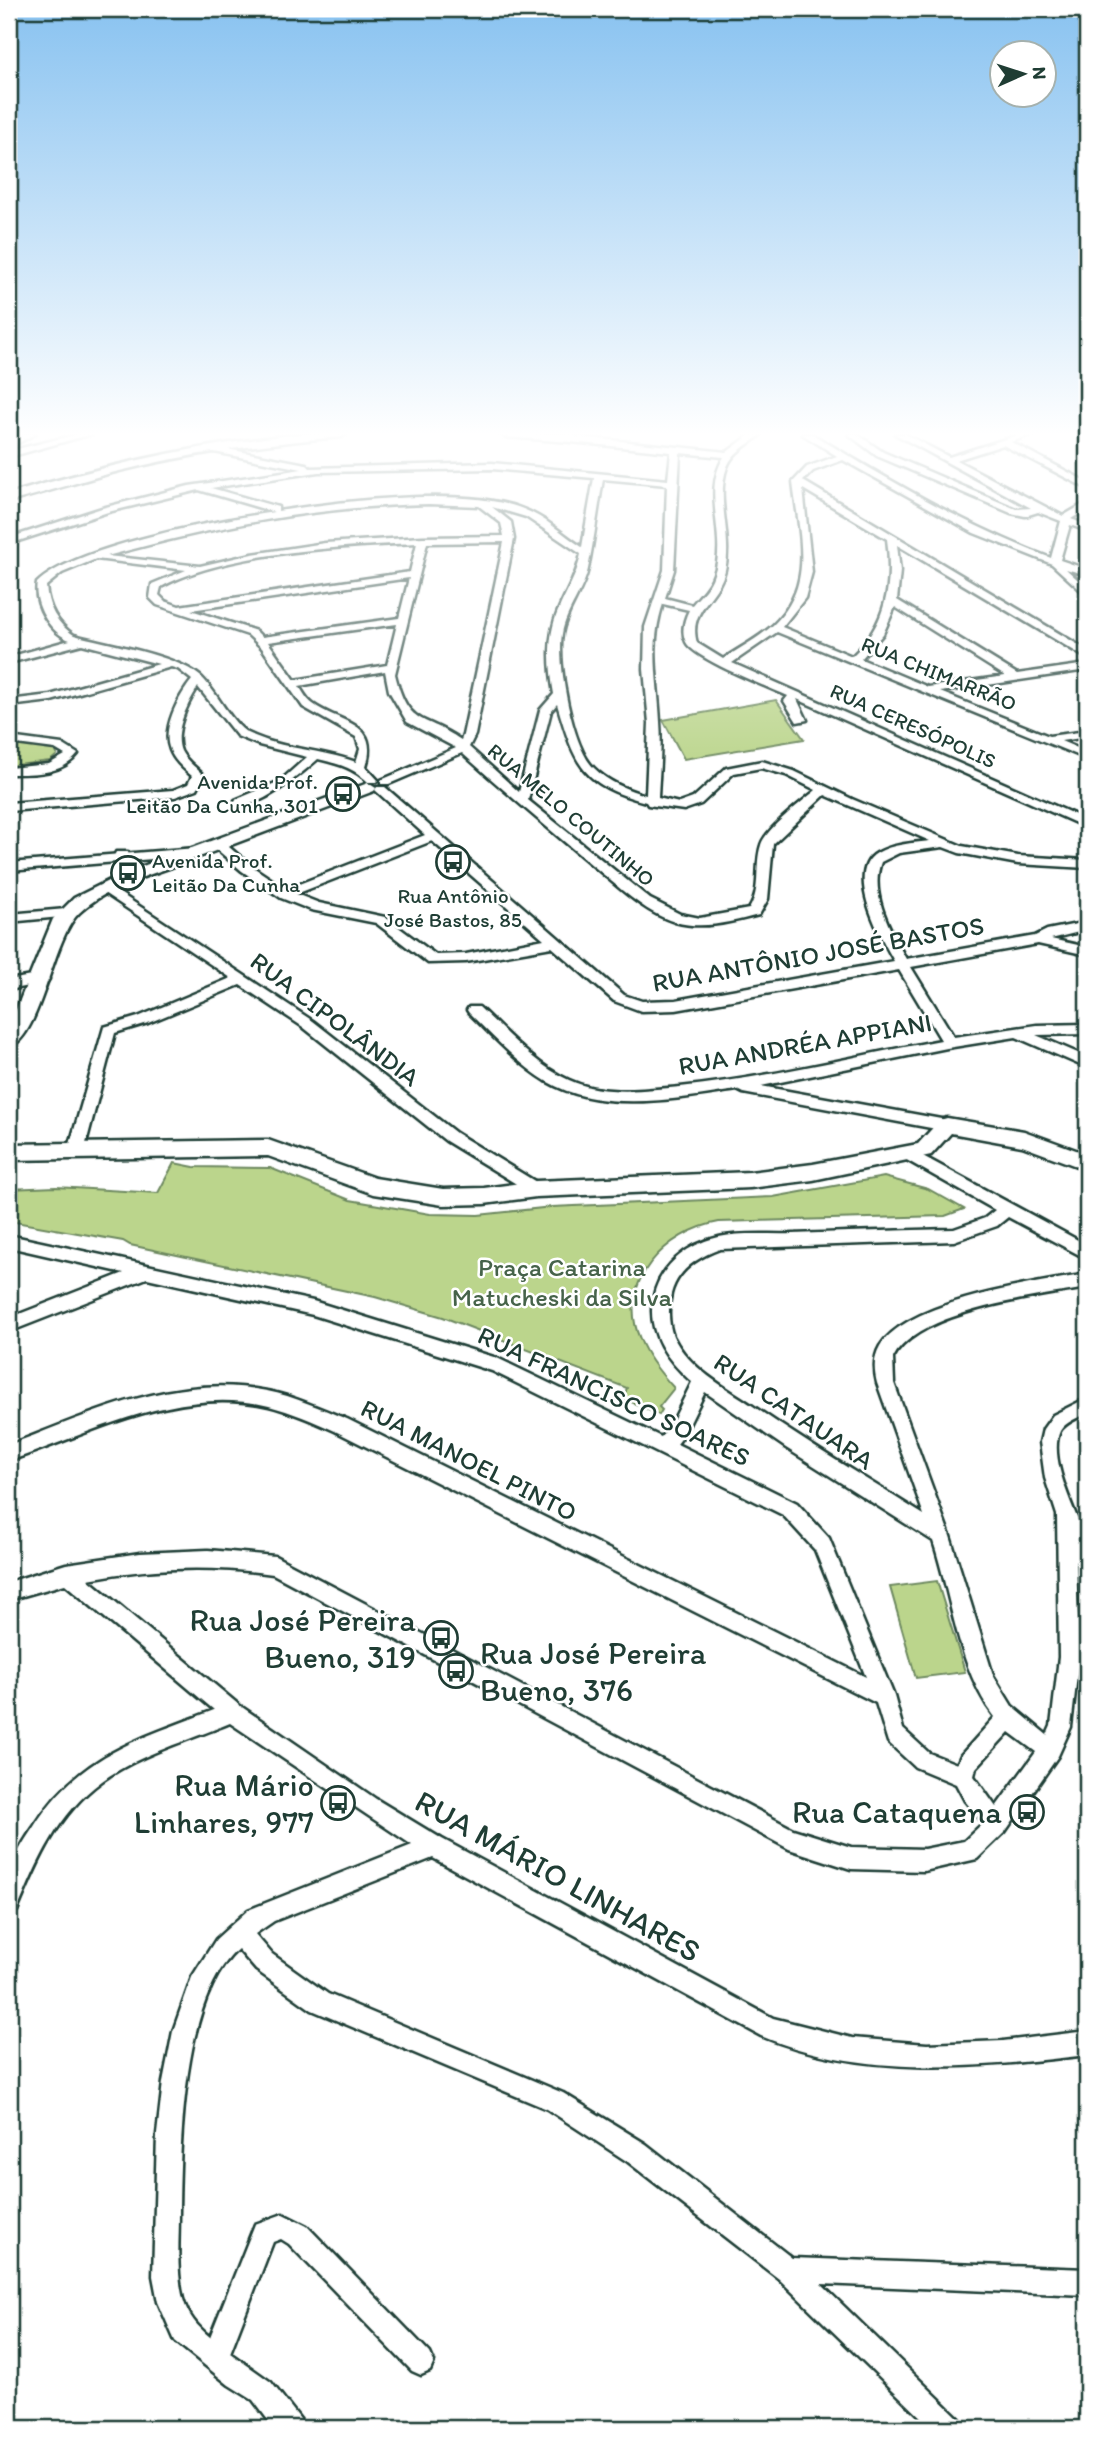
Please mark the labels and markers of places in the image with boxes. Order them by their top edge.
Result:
place label: Avenida Prof. Leitão Da Cunha, 301 [126,769,318,818]
bus stop icon: Avenida Prof. Leitão Da Cunha, 301 [324,775,362,813]
bus stop icon: Rua Antônio José Bastos, 85 [434,843,472,881]
place label: Avenida Prof. Leitão Da Cunha [152,848,300,897]
bus stop icon: Avenida Prof. Leitão Da Cunha [109,854,147,892]
place label: Rua Antônio José Bastos, 85 [384,883,522,932]
place label: Rua José Pereira Bueno, 319 [190,1601,416,1676]
bus stop icon: Rua José Pereira Bueno, 319 [422,1619,460,1657]
place label: Rua José Pereira Bueno, 376 [480,1634,707,1709]
bus stop icon: Rua José Pereira Bueno, 376 [437,1652,475,1690]
place label: Rua Mário Linhares, 977 [134,1766,314,1841]
bus stop icon: Rua Mário Linhares, 977 [319,1784,357,1822]
place label: Rua Cataquena [792,1793,1002,1831]
bus stop icon: Rua Cataquena [1008,1793,1046,1831]

